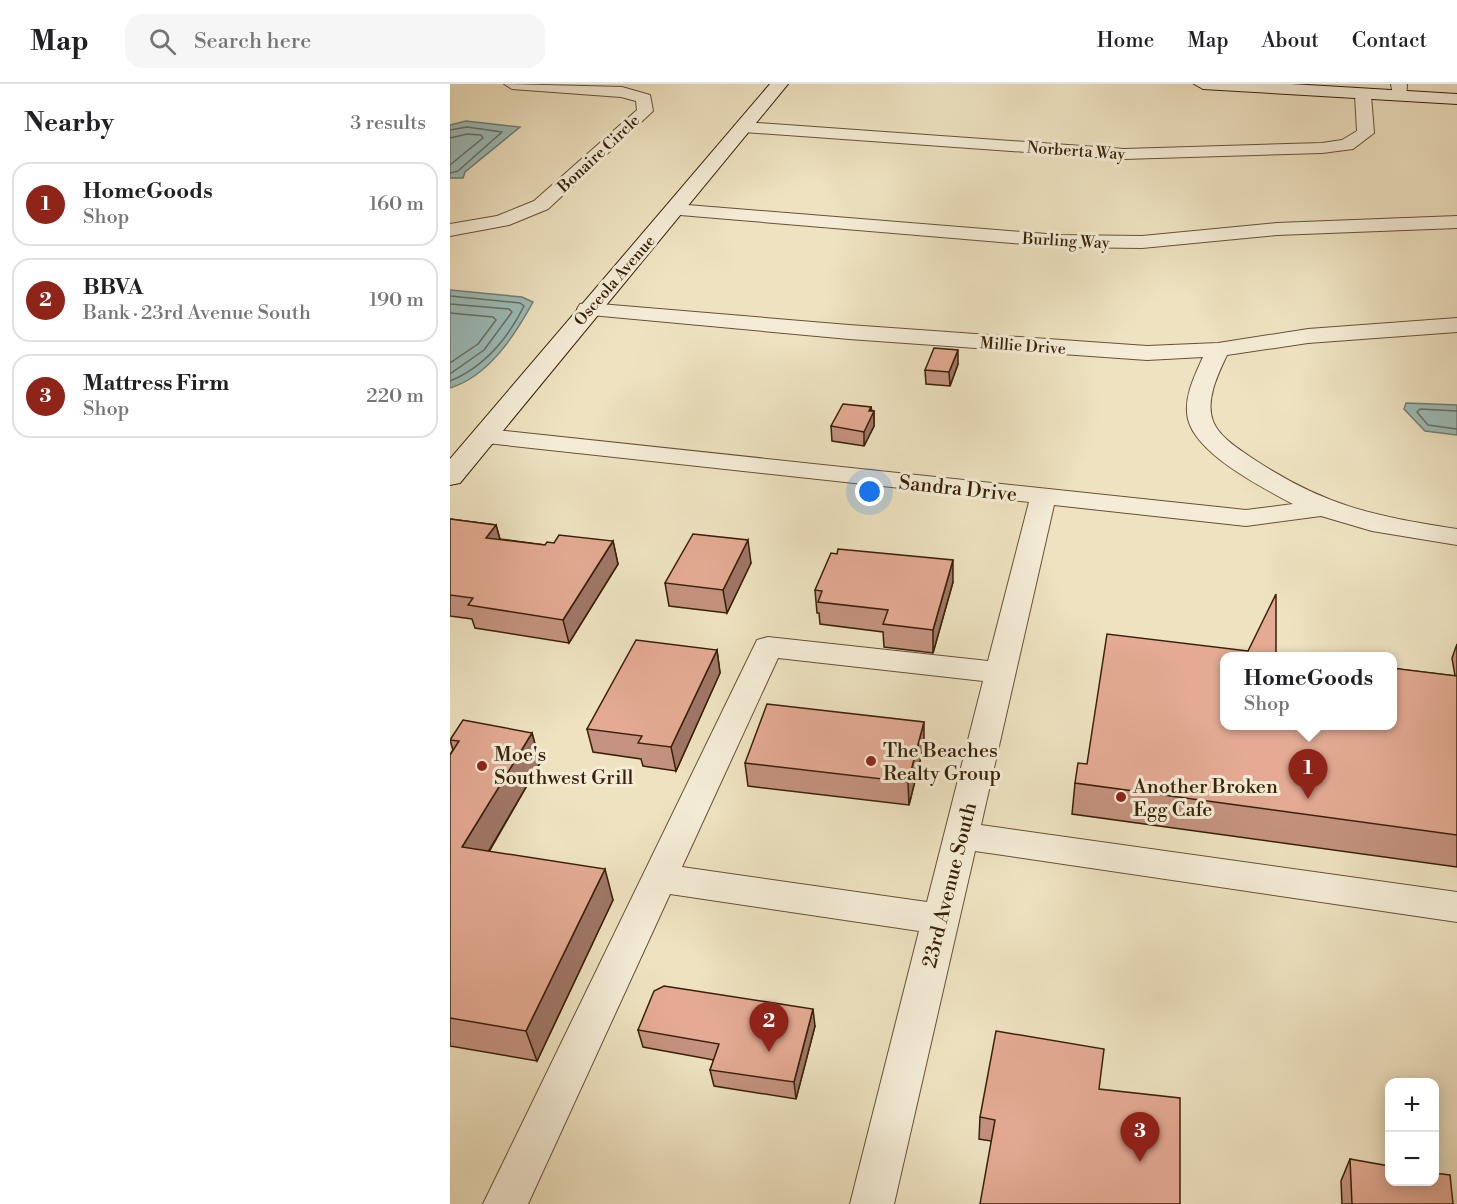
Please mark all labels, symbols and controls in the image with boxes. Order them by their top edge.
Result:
search box [125,14,545,68]
text: Map [30,24,89,59]
icon: search [146,25,179,58]
text: Search here [194,28,311,55]
text: Home [1097,28,1154,54]
text: Map [1187,28,1229,54]
text: About [1262,28,1319,54]
text: Contact [1352,28,1427,54]
text: Nearby [24,107,114,139]
text: 3 results [350,111,426,136]
street label: Bonaire Circle [553,111,644,198]
street label: Norberta Way [1026,138,1126,164]
text: HomeGoods [83,178,213,205]
text: 1 [41,192,50,217]
text: 160 m [369,192,424,217]
text: Shop [83,205,129,230]
street label: Burling Way [1021,229,1110,253]
street label: Osceola Avenue [570,231,660,330]
text: BBVA [83,274,143,301]
text: 2 [39,288,52,313]
text: 190 m [369,288,424,313]
text: Bank · 23rd Avenue South [83,301,311,326]
street label: Millie Drive [979,333,1067,359]
text: Mattress Firm [83,370,229,397]
text: 3 [39,384,52,409]
text: 220 m [366,384,424,409]
text: Shop [83,397,129,422]
street label: Sandra Drive [898,471,1018,508]
your location [855,477,884,506]
popup [1220,652,1397,730]
text: HomeGoods [1244,665,1373,692]
text: Shop [1244,692,1290,717]
place label: The Beaches Realty Group [883,739,1001,787]
place label: Moe's Southwest Grill [494,743,633,791]
pin: 1 [1288,750,1328,799]
marker: The Beaches Realty Group [864,754,878,768]
marker: Moe's Southwest Grill [475,759,489,773]
place label: Another Broken Egg Cafe [1132,775,1278,823]
marker: Another Broken Egg Cafe [1114,790,1128,804]
street label: 23rd Avenue South [918,800,983,971]
pin: 2 [750,1002,788,1052]
map controls [1385,1078,1439,1186]
button: + [1385,1078,1439,1132]
pin: 3 [1120,1112,1160,1162]
button: − [1385,1132,1439,1186]

